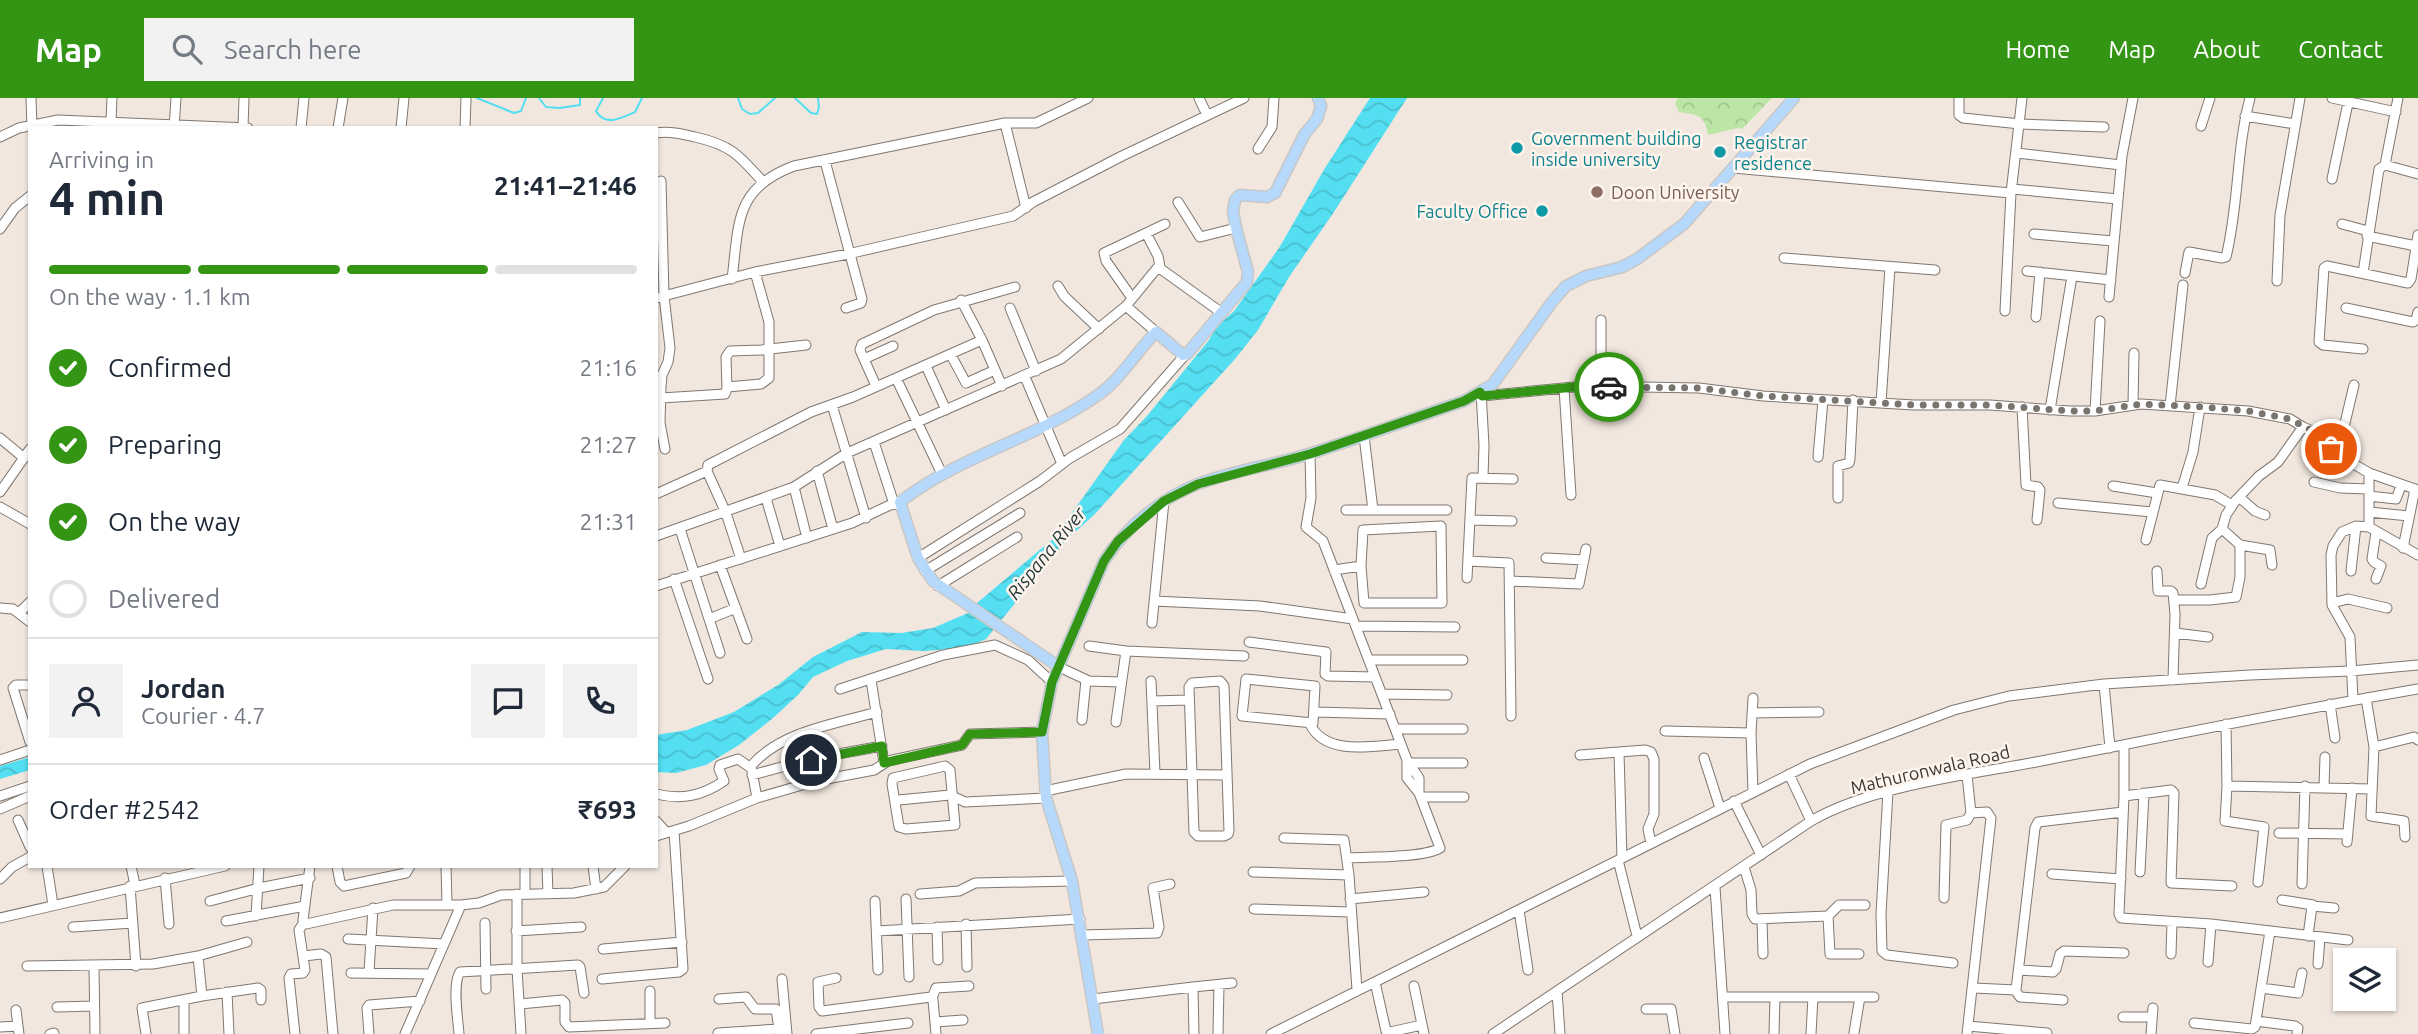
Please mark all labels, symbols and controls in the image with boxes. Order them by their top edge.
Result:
search box [144,18,634,81]
icon: search [168,30,206,68]
text: Map [35,31,102,68]
text: Search here [224,35,362,64]
text: Home [2005,36,2070,63]
text: Map [2108,36,2155,63]
text: About [2193,36,2260,63]
text: Contact [2298,36,2383,63]
place label: Government building inside university [1531,128,1702,169]
place label: Registrar residence [1734,132,1812,173]
marker: Government building inside university [1509,140,1525,156]
marker: Registrar residence [1712,144,1728,160]
text: Arriving in [49,147,154,172]
text: 21:41–21:46 [494,171,637,200]
text: 4 min [49,172,165,224]
place label: Doon University [1611,182,1740,202]
marker: Doon University [1589,184,1605,200]
place label: Faculty Office [1416,201,1528,221]
marker: Faculty Office [1534,203,1550,219]
text: On the way · 1.1 km [49,284,251,309]
icon: check [49,349,87,387]
courier [1574,352,1644,422]
text: Confirmed [108,353,232,382]
text: 21:16 [579,355,637,380]
icon: car [1590,368,1628,406]
pin [2301,419,2361,479]
icon: check [49,426,87,464]
text: Preparing [108,430,222,459]
icon: bag [2312,430,2350,468]
text: 21:27 [579,432,637,457]
water label: Rispana River [1002,502,1090,604]
icon: check [49,503,87,541]
text: On the way [108,507,240,536]
text: 21:31 [579,509,637,534]
text: Delivered [108,584,220,613]
button: person [49,664,123,738]
button: chat [471,664,545,738]
button: phone [563,664,637,738]
text: Jordan [141,674,226,703]
text: Courier · 4.7 [141,703,265,728]
pin [781,730,841,790]
icon: home [792,741,830,779]
street label: Mathuronwala Road [1848,741,2012,797]
text: Order #2542 [49,795,200,824]
text: ₹693 [578,795,637,824]
map controls [2333,948,2396,1011]
button: layers [2333,948,2396,1011]

